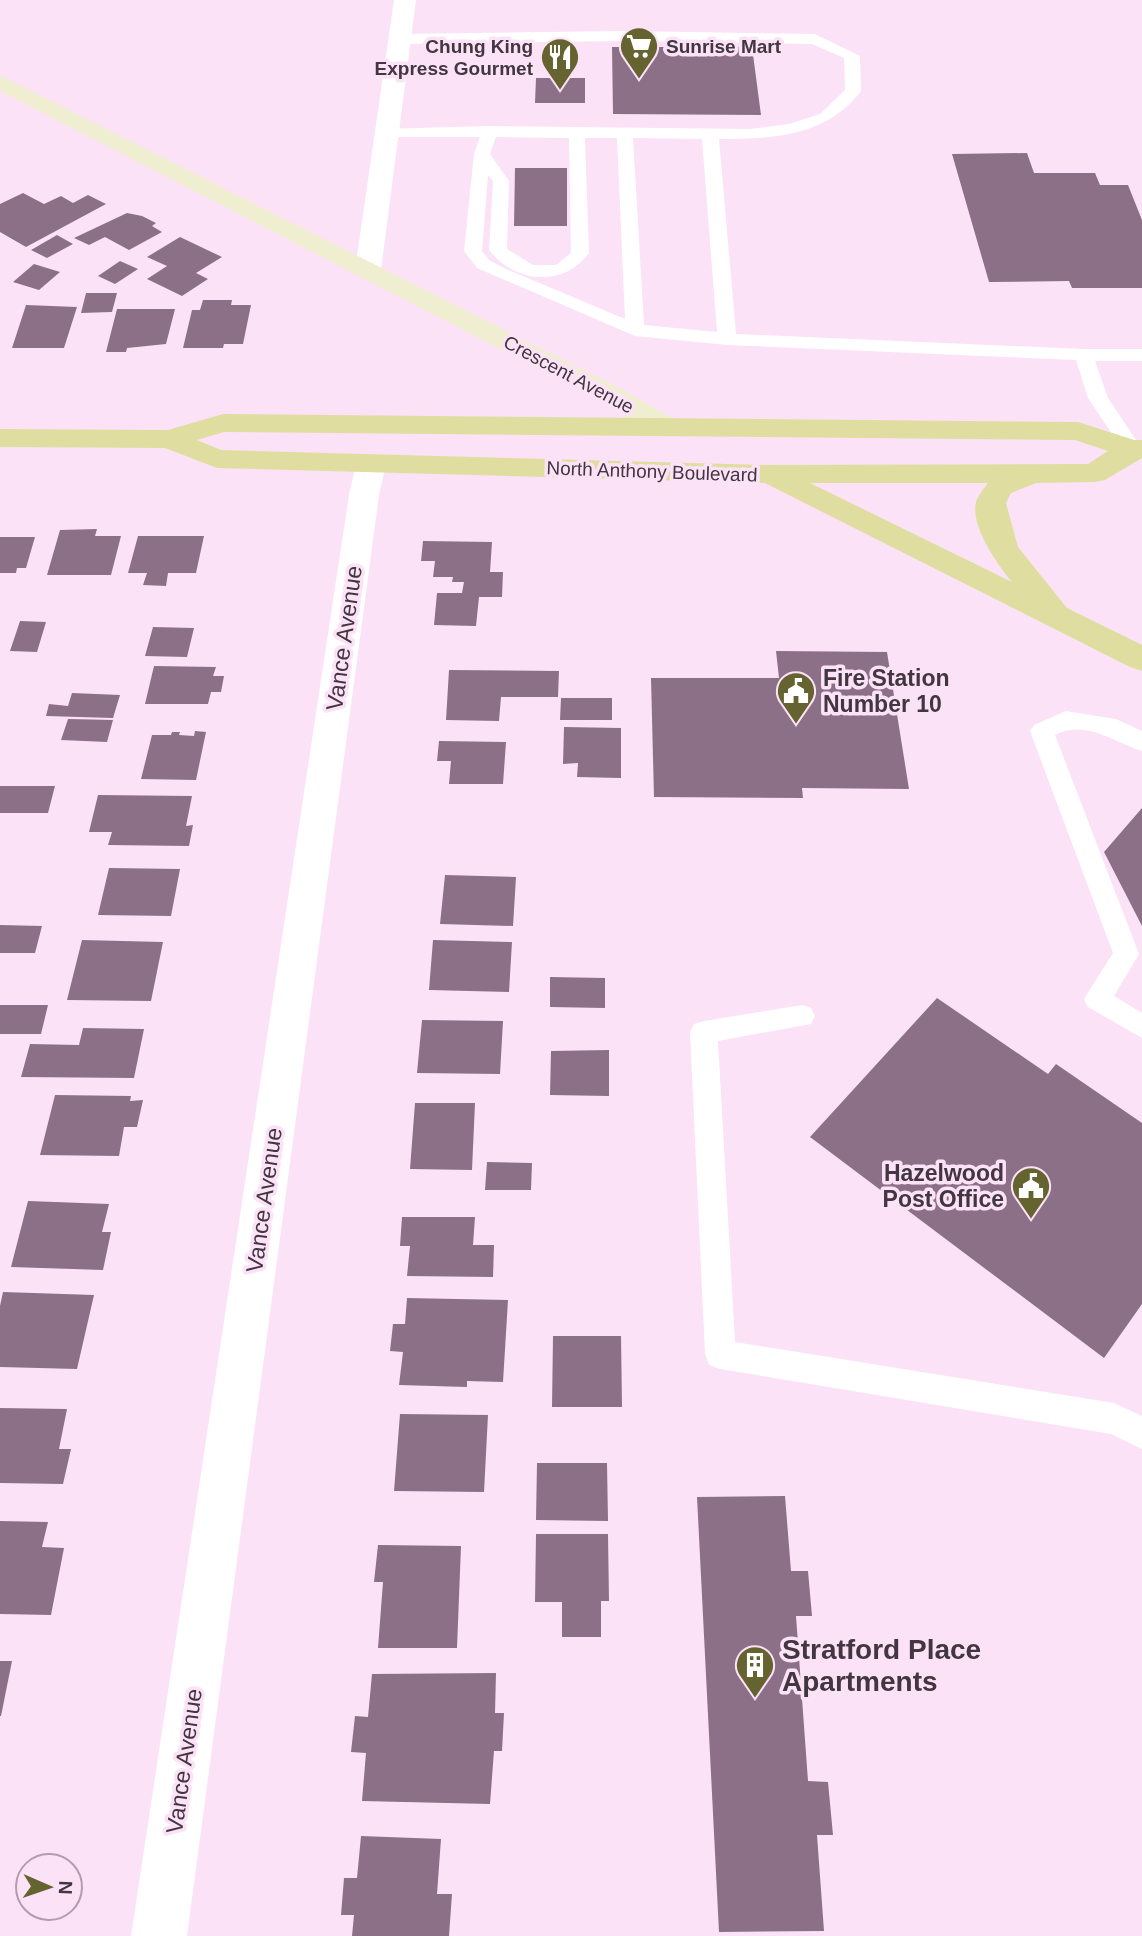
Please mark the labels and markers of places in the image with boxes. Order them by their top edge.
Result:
supermarket icon: Sunrise Mart [618,25,660,80]
place label: Chung King Express Gourmet [375,36,534,79]
restaurant icon: Chung King Express Gourmet [539,36,581,91]
place label: Sunrise Mart [666,36,782,57]
place label: Fire Station Number 10 [823,665,950,717]
public building icon: Fire Station Number 10 [775,670,817,725]
place label: Hazelwood Post Office [883,1160,1004,1212]
public building icon: Hazelwood Post Office [1010,1165,1052,1220]
place label: Stratford Place Apartments [782,1634,981,1697]
building icon: Stratford Place Apartments [734,1644,776,1699]

